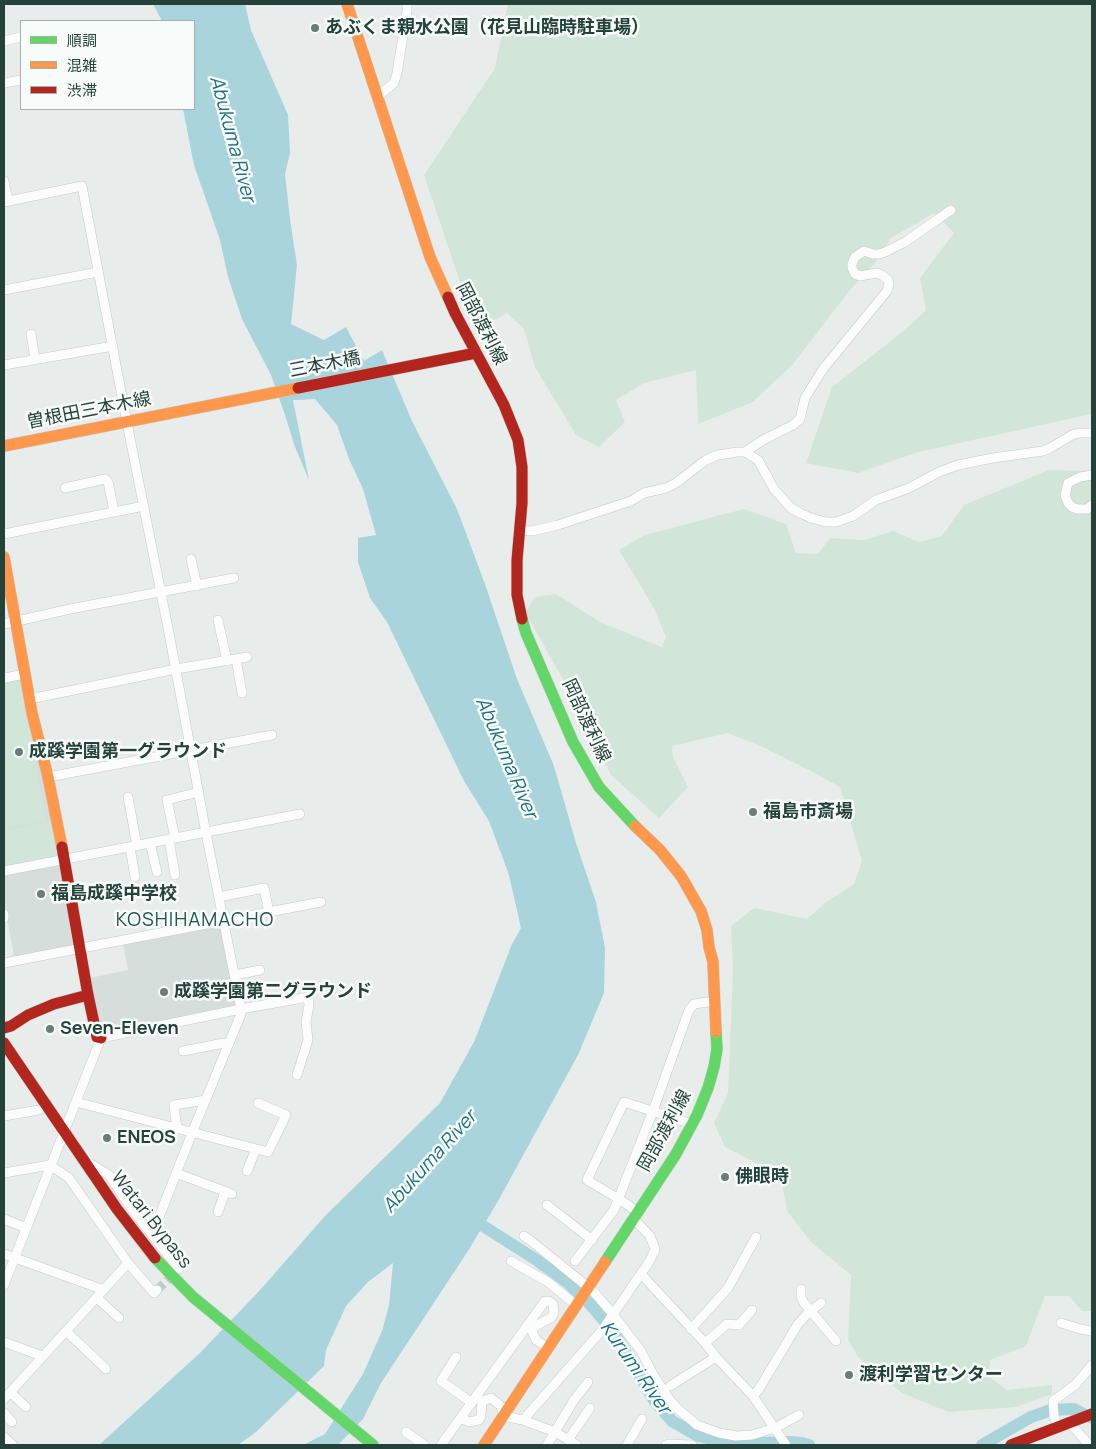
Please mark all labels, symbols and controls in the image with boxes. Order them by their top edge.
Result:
place label: あぶくま親水公園（花見山臨時駐車場） [325,17,649,39]
legend [20,20,195,110]
marker: あぶくま親水公園（花見山臨時駐車場） [309,22,321,34]
text: 順調 [67,30,97,51]
text: 混雑 [67,55,97,76]
water label: Abukuma River [204,74,260,204]
text: 渋滞 [67,80,97,101]
street label: 岡部渡利線 [451,279,511,369]
street label: 三本木橋 [288,348,362,382]
street label: 曽根田三本木線 [25,388,153,434]
street label: 岡部渡利線 [557,676,615,766]
water label: Abukuma River [470,694,542,822]
place label: 成蹊学園第一グラウンド [29,741,227,763]
marker: 成蹊学園第一グラウンド [13,746,25,758]
place label: 福島市斎場 [763,801,853,823]
marker: 福島市斎場 [747,806,759,818]
place label: 福島成蹊中学校 [51,883,177,905]
marker: 福島成蹊中学校 [35,888,47,900]
district label: KOSHIHAMACHO [114,910,276,932]
place label: 成蹊学園第二グラウンド [174,981,372,1003]
marker: 成蹊学園第二グラウンド [158,986,170,998]
place label: Seven-Eleven [60,1018,179,1040]
marker: Seven-Eleven [44,1023,56,1035]
street label: 岡部渡利線 [634,1086,696,1176]
water label: Abukuma River [378,1106,482,1218]
place label: ENEOS [117,1127,176,1149]
marker: ENEOS [101,1132,113,1144]
place label: 佛眼時 [735,1166,789,1188]
street label: Watari Bypass [106,1167,196,1273]
marker: 佛眼時 [719,1171,731,1183]
water label: Kurumi River [595,1317,675,1419]
place label: 渡利学習センター [859,1364,1003,1386]
marker: 渡利学習センター [843,1369,855,1381]

